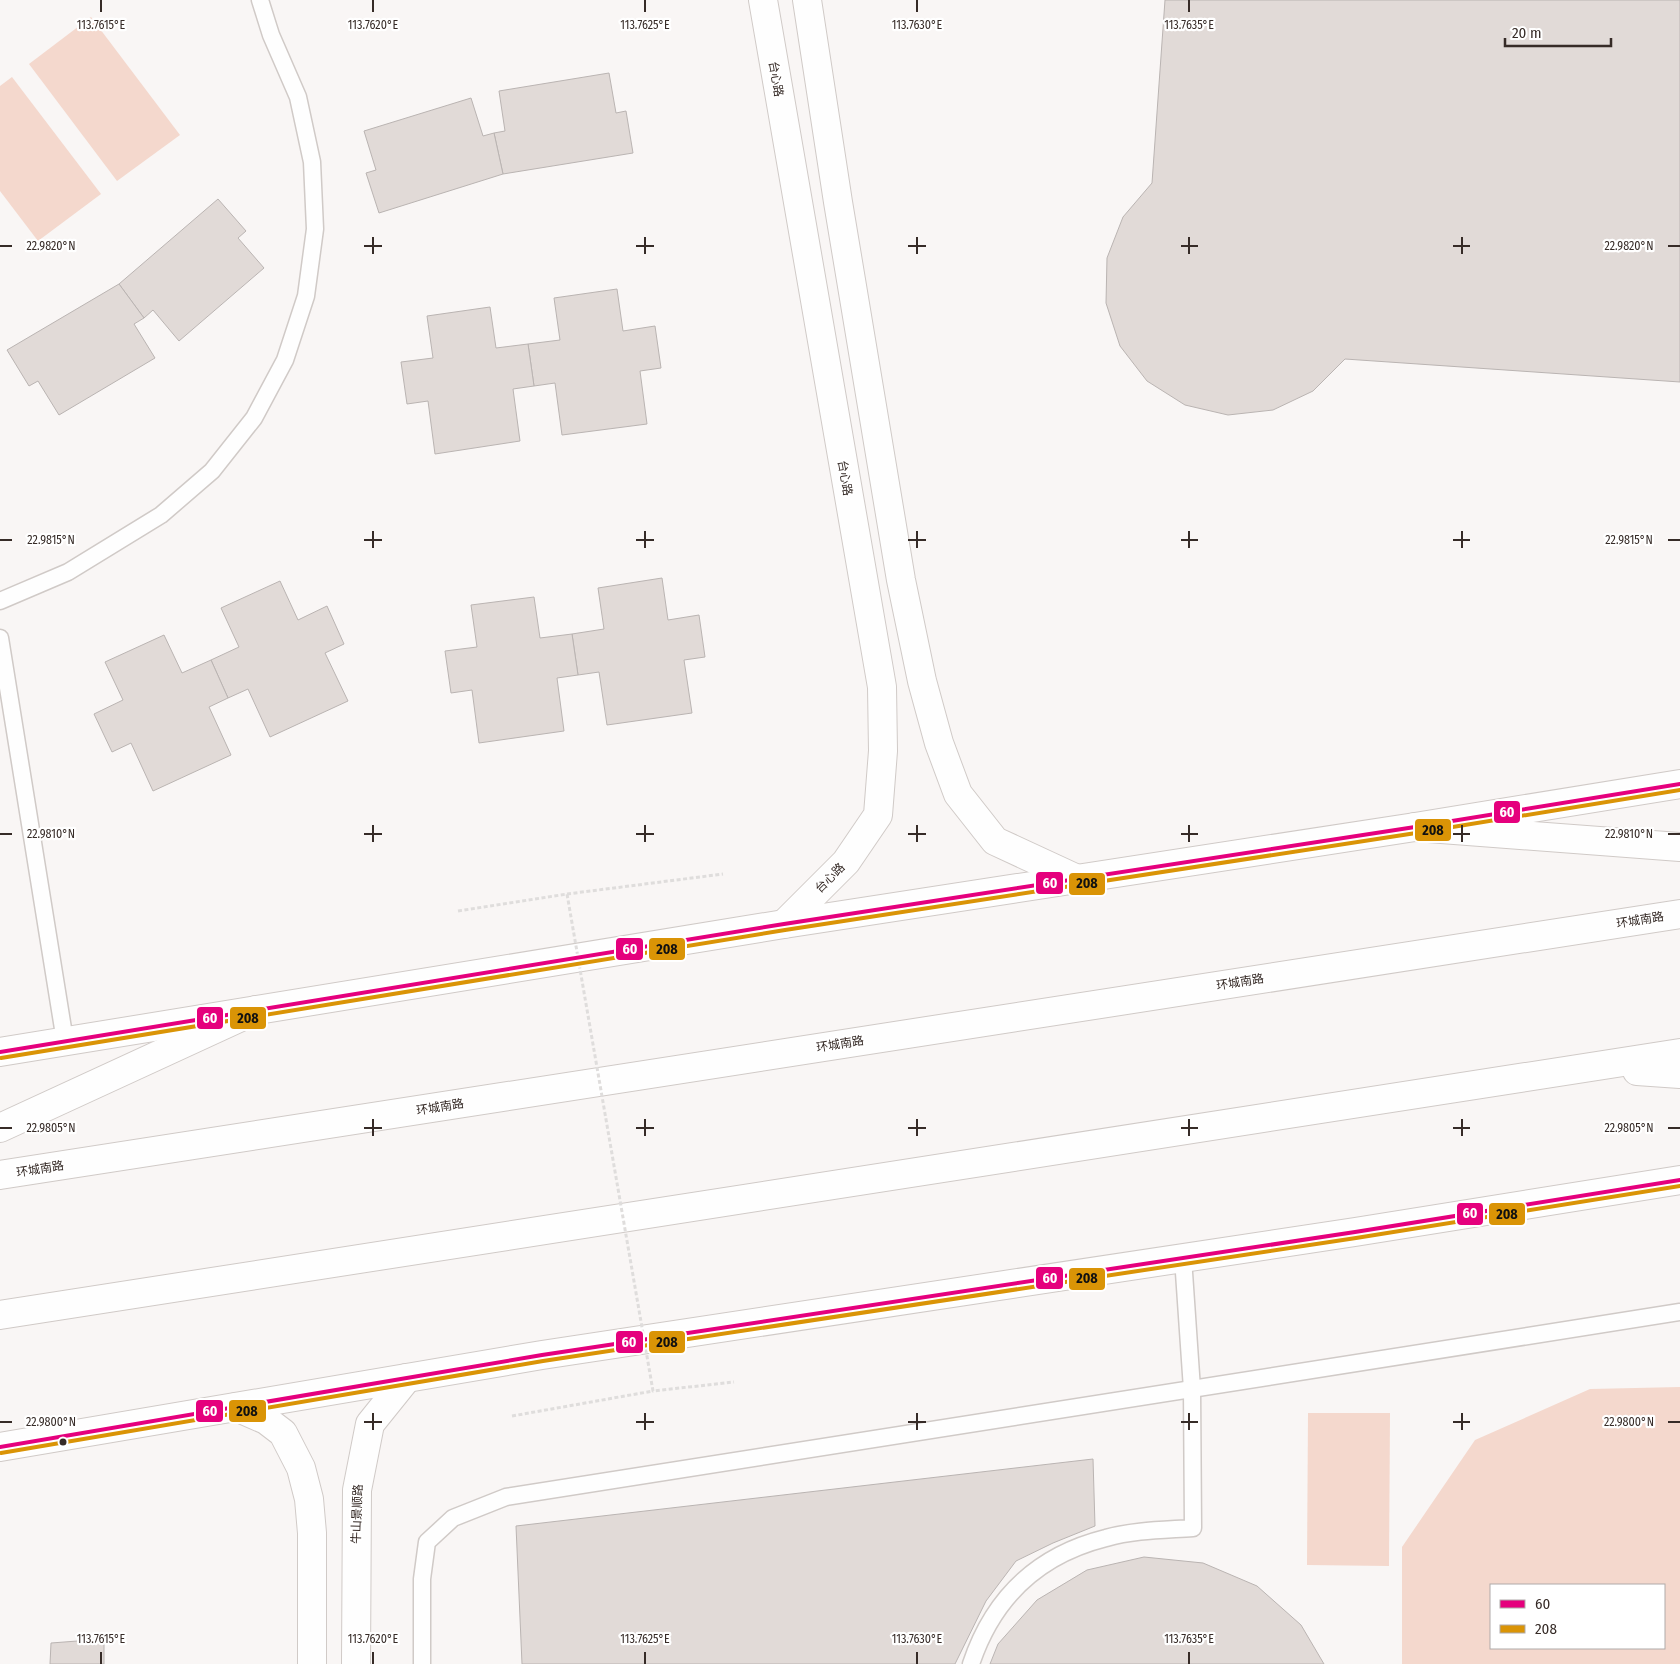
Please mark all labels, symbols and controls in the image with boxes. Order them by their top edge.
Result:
scale bar [1505,15,1611,47]
text: 113.7615°E [77,18,126,32]
text: 113.7620°E [348,18,399,32]
text: 113.7625°E [620,18,670,32]
text: 113.7630°E [892,18,943,32]
text: 113.7635°E [1164,18,1214,32]
text: 20 m [1512,24,1542,42]
street label: 台心路 [766,60,786,98]
text: 22.9820°N [26,239,76,253]
text: 22.9820°N [1604,239,1654,253]
street label: 台心路 [835,459,855,497]
text: 22.9815°N [27,533,75,547]
text: 22.9815°N [1605,533,1653,547]
line badge: 60 [1493,800,1521,824]
text: 60 [1500,804,1515,821]
line badge: 208 [1414,818,1452,842]
text: 208 [1421,822,1444,839]
text: 22.9810°N [27,827,75,841]
text: 22.9810°N [1605,827,1653,841]
street label: 台心路 [812,860,848,896]
line badge: 60 [1035,871,1064,895]
line badge: 208 [1068,872,1106,896]
text: 60 [1043,875,1058,892]
text: 208 [1075,875,1098,892]
street label: 环城南路 [1615,909,1665,931]
line badge: 60 [615,937,644,961]
line badge: 208 [648,937,686,961]
text: 60 [623,941,638,958]
text: 208 [655,941,678,958]
street label: 环城南路 [1215,971,1265,993]
line badge: 60 [196,1006,224,1030]
line badge: 208 [229,1006,267,1030]
text: 60 [203,1010,218,1027]
text: 208 [236,1010,259,1027]
street label: 环城南路 [815,1033,865,1055]
street label: 环城南路 [415,1096,465,1118]
text: 22.9805°N [26,1121,76,1135]
text: 22.9805°N [1604,1121,1654,1135]
street label: 环城南路 [15,1158,65,1180]
line badge: 60 [1456,1202,1484,1226]
line badge: 208 [1488,1202,1526,1226]
text: 60 [1463,1205,1478,1222]
text: 208 [1495,1206,1518,1223]
line badge: 60 [1035,1266,1064,1290]
line badge: 208 [1068,1267,1106,1291]
text: 60 [1043,1270,1058,1287]
text: 208 [1075,1270,1098,1287]
line badge: 60 [615,1330,644,1354]
line badge: 208 [648,1330,686,1354]
text: 60 [622,1334,637,1351]
text: 208 [655,1334,678,1351]
line badge: 60 [195,1399,224,1423]
line badge: 208 [228,1399,267,1423]
text: 60 [203,1403,218,1420]
text: 208 [235,1403,258,1420]
text: 22.9800°N [26,1415,76,1429]
text: 22.9800°N [1604,1415,1654,1429]
unlabelled marker [58,1437,68,1447]
street label: 牛山景顺路 [349,1484,365,1544]
legend [1490,1584,1665,1649]
text: 60 [1535,1595,1550,1613]
text: 208 [1535,1620,1557,1638]
text: 113.7615°E [77,1632,126,1646]
text: 113.7620°E [348,1632,399,1646]
text: 113.7625°E [620,1632,670,1646]
text: 113.7630°E [892,1632,943,1646]
text: 113.7635°E [1164,1632,1214,1646]

